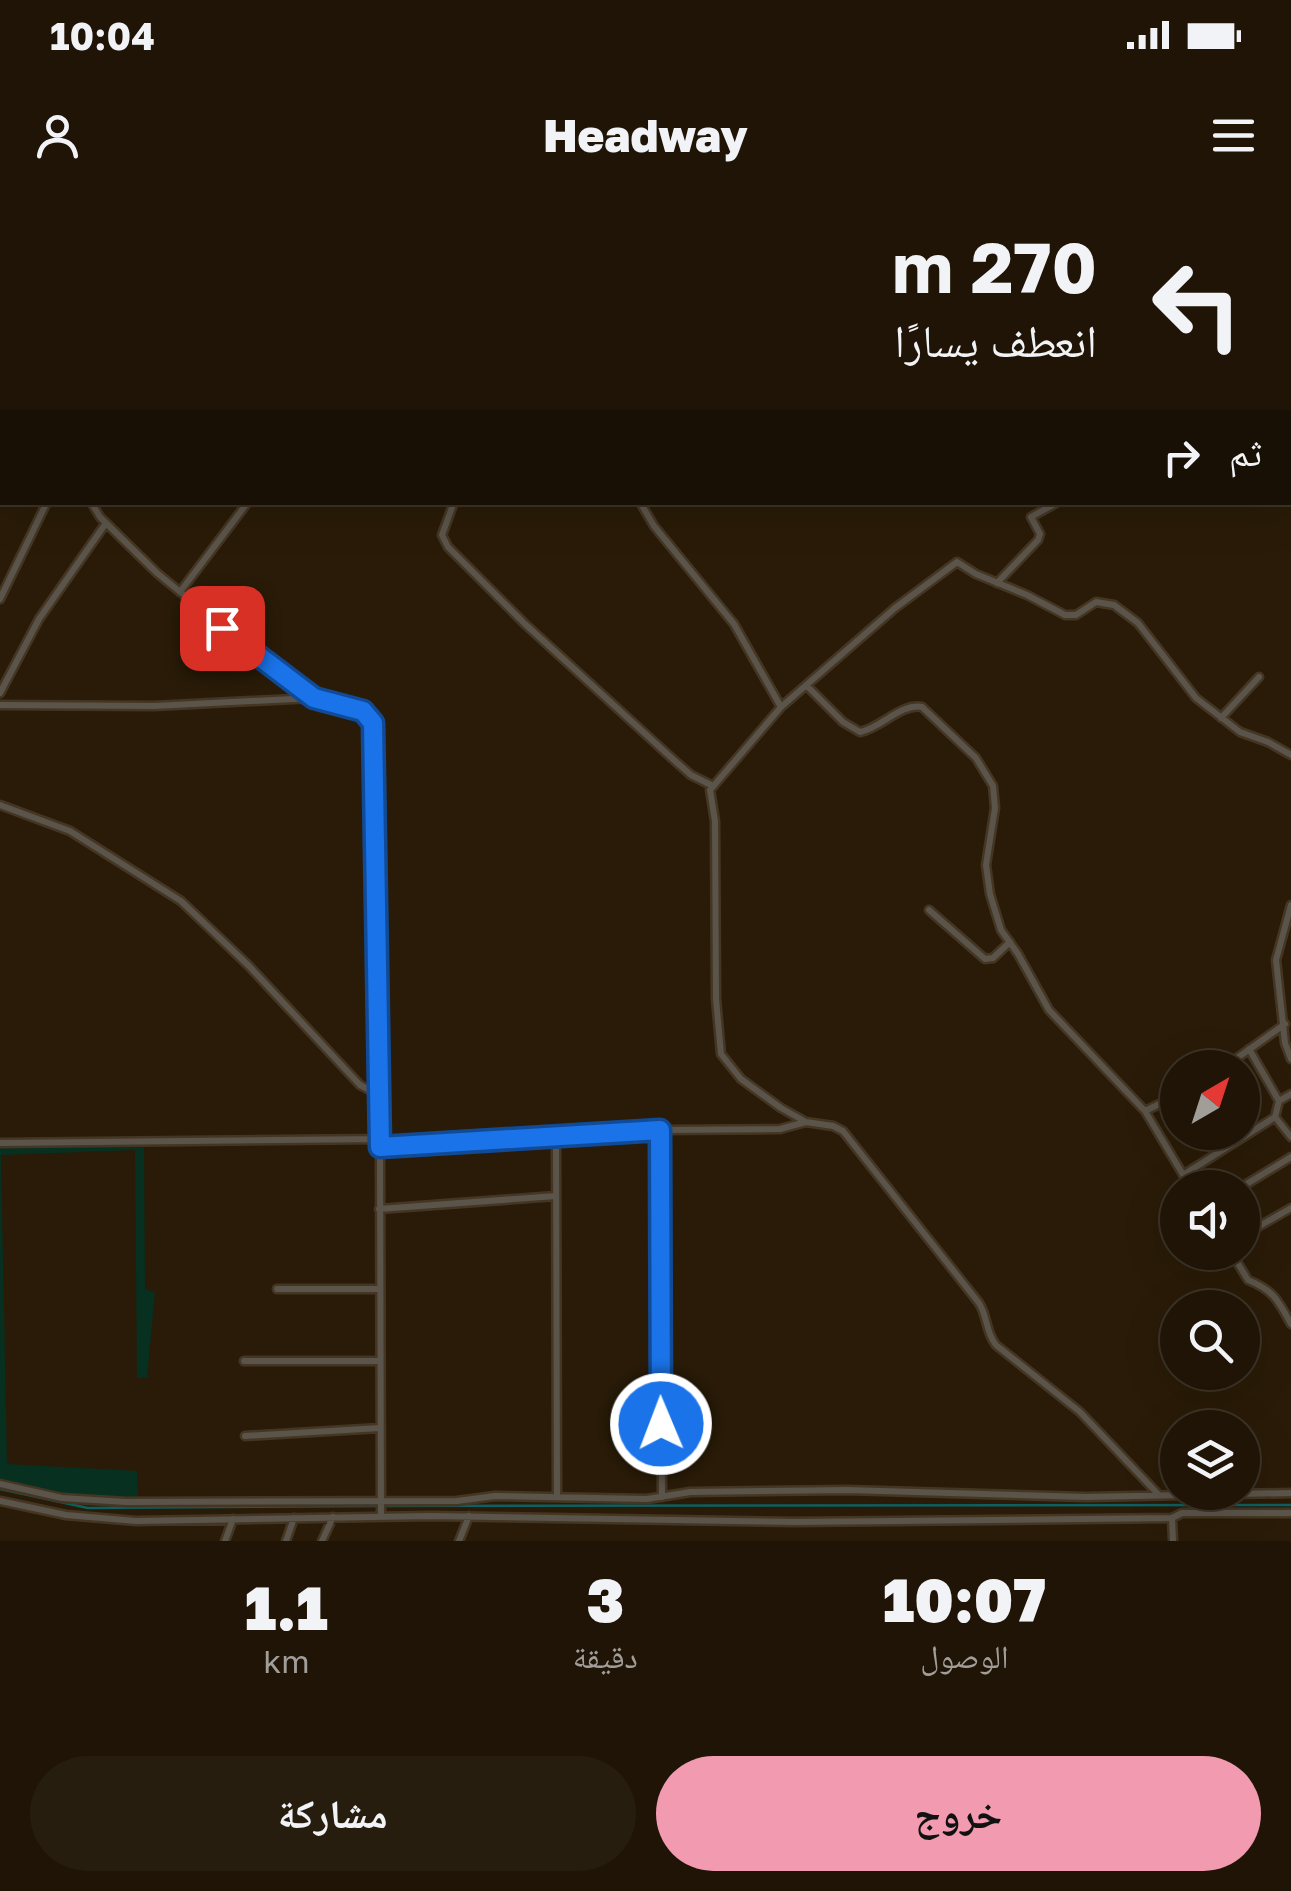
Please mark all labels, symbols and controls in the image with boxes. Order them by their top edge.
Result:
text: 10:04 [50,13,155,58]
icon: person [30,108,85,163]
text: Headway [543,108,748,162]
icon: menu [1206,108,1261,163]
text: 270 m [892,224,1097,308]
icon: left [1132,240,1262,370]
text: انعطف يسارًا [894,313,1097,367]
text: ثم [1229,429,1262,474]
icon: right [1154,430,1209,485]
pin [180,586,265,671]
icon: arrive [195,601,250,656]
north arrow [1160,1050,1260,1150]
map controls [1160,1050,1260,1510]
button: sound [1160,1170,1260,1270]
button: search [1160,1290,1260,1390]
position arrow [609,1372,713,1476]
button: layers [1160,1410,1260,1510]
text: 3 [586,1563,624,1635]
text: 10:07 [883,1563,1046,1635]
text: 1.1 [245,1571,328,1643]
text: دقيقة [573,1637,638,1675]
text: الوصول [920,1637,1009,1675]
text: km [263,1642,310,1680]
button: مشاركة [30,1756,636,1871]
button: خروج [656,1756,1261,1871]

